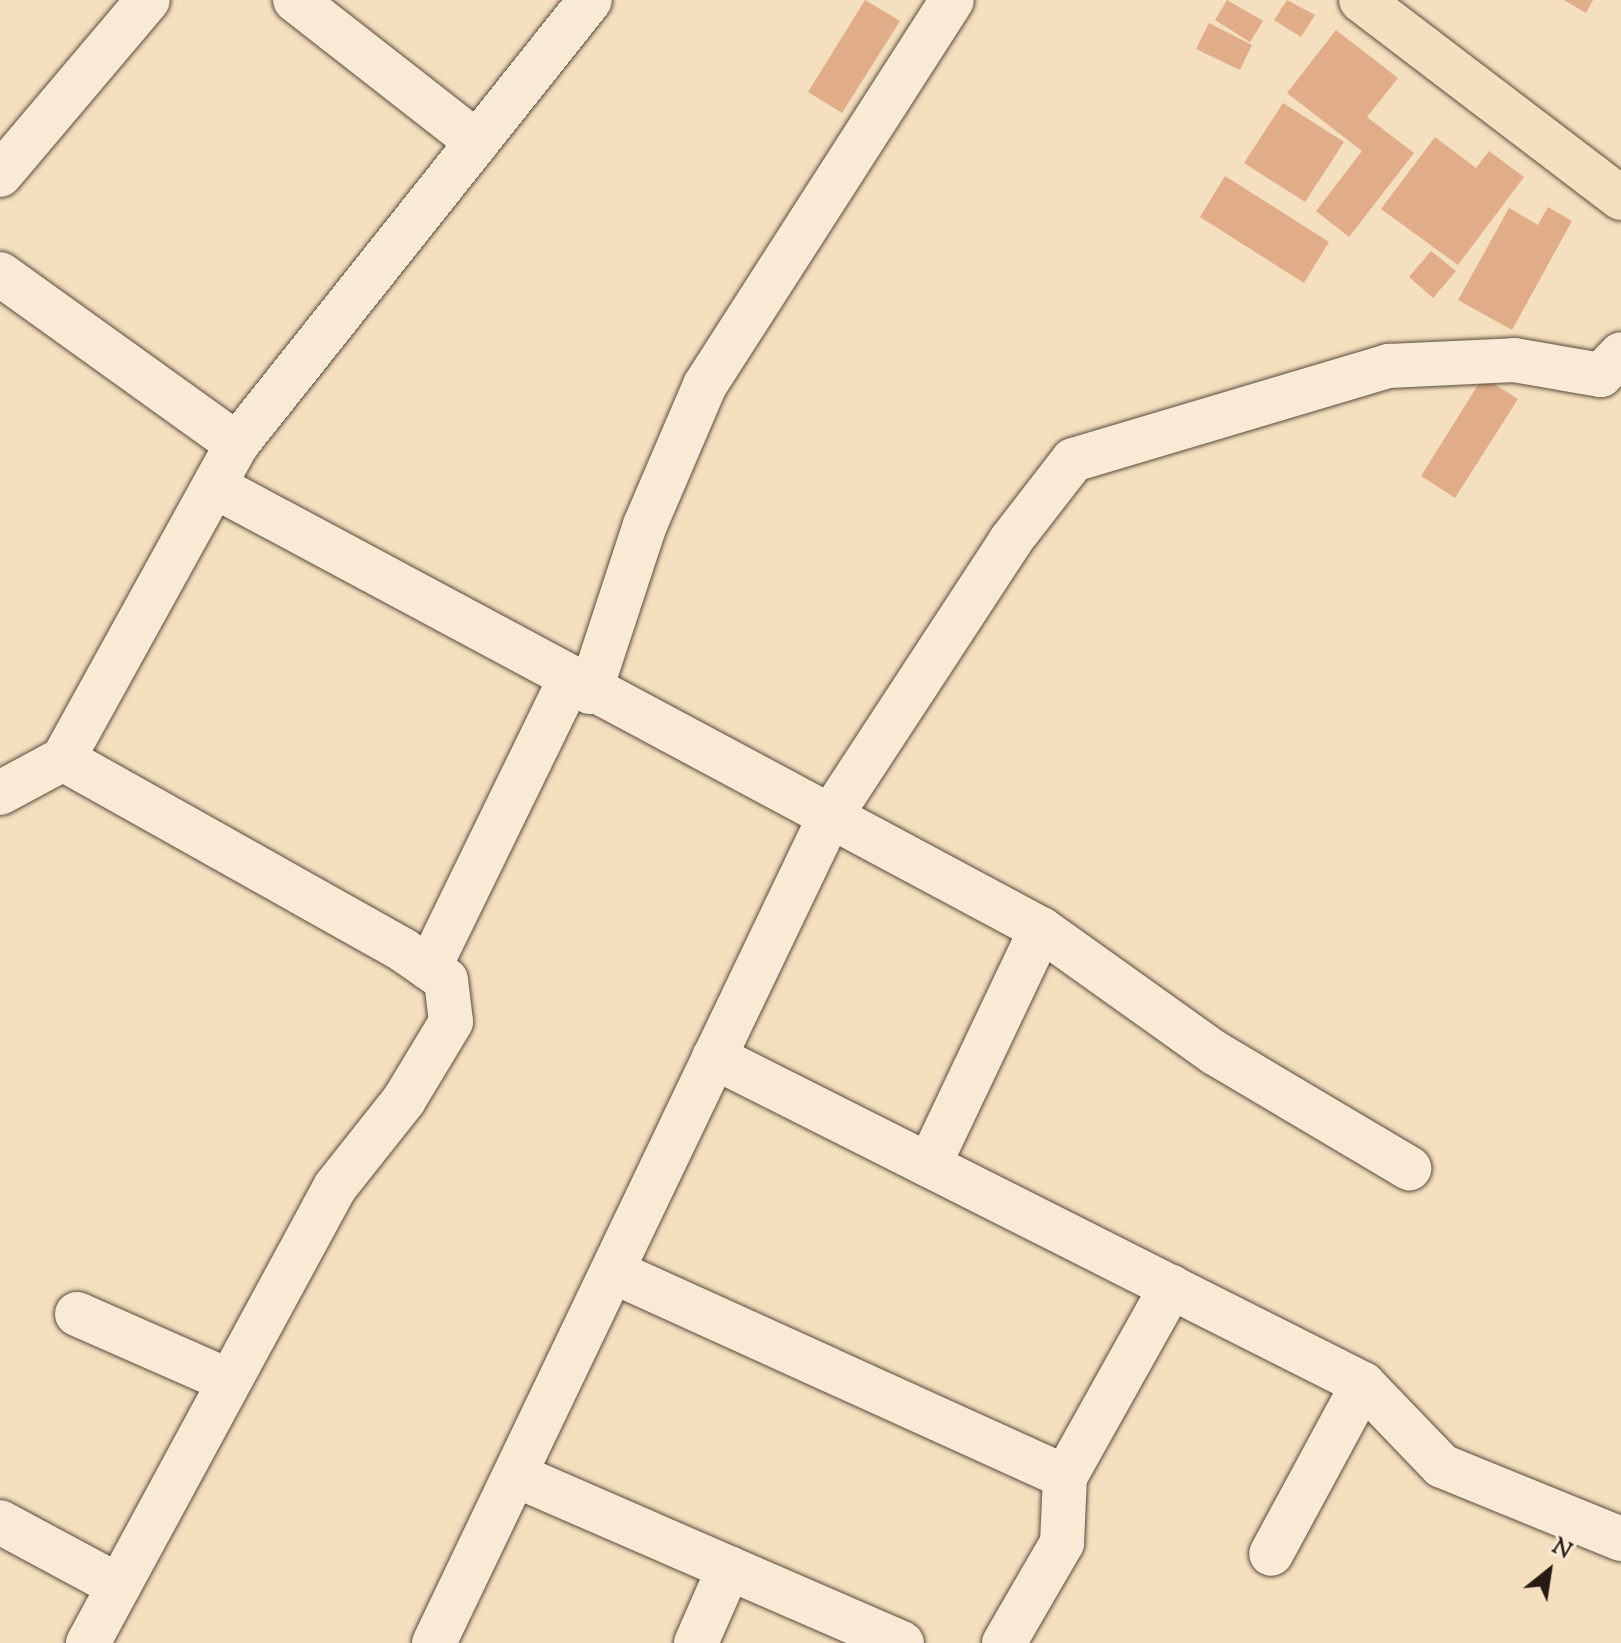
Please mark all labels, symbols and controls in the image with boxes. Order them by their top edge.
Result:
north arrow [1509,1531,1589,1611]
text: N [1545,1532,1577,1568]

